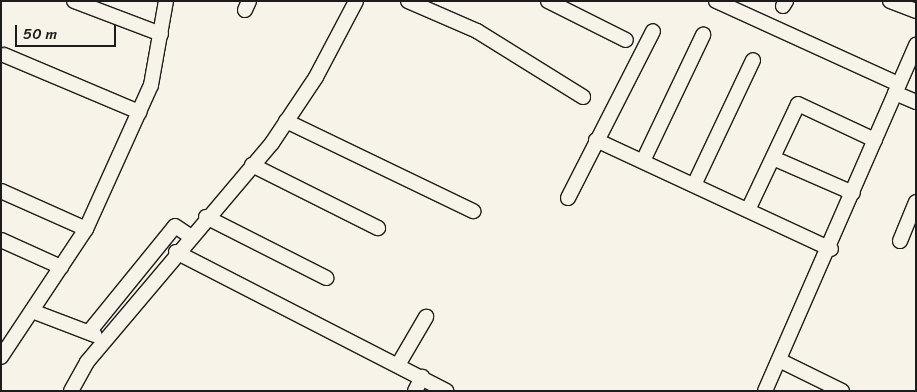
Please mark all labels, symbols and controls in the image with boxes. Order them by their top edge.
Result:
scale bar [18,15,119,47]
text: 50 m [23,21,57,47]

